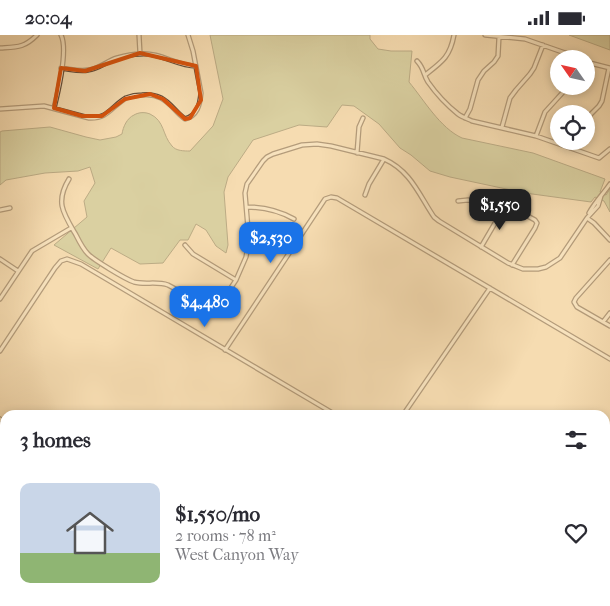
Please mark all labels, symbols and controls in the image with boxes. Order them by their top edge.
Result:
text: 20:04 [25,7,71,29]
north arrow [550,50,595,95]
map controls [550,50,595,150]
button: locate [550,105,595,150]
pin: $1,550 [459,189,541,231]
text: $1,550 [480,195,520,214]
pin: $2,530 [230,221,312,264]
text: $2,530 [250,228,292,247]
pin: $4,480 [164,285,246,328]
text: $4,480 [181,292,229,311]
icon: filters [562,426,590,454]
text: 3 homes [20,428,91,452]
text: $1,550/mo [175,502,260,526]
icon: home [60,503,120,563]
icon: heart [562,519,590,547]
text: 2 rooms · 78 m² [175,526,276,545]
text: West Canyon Way [175,545,299,564]

